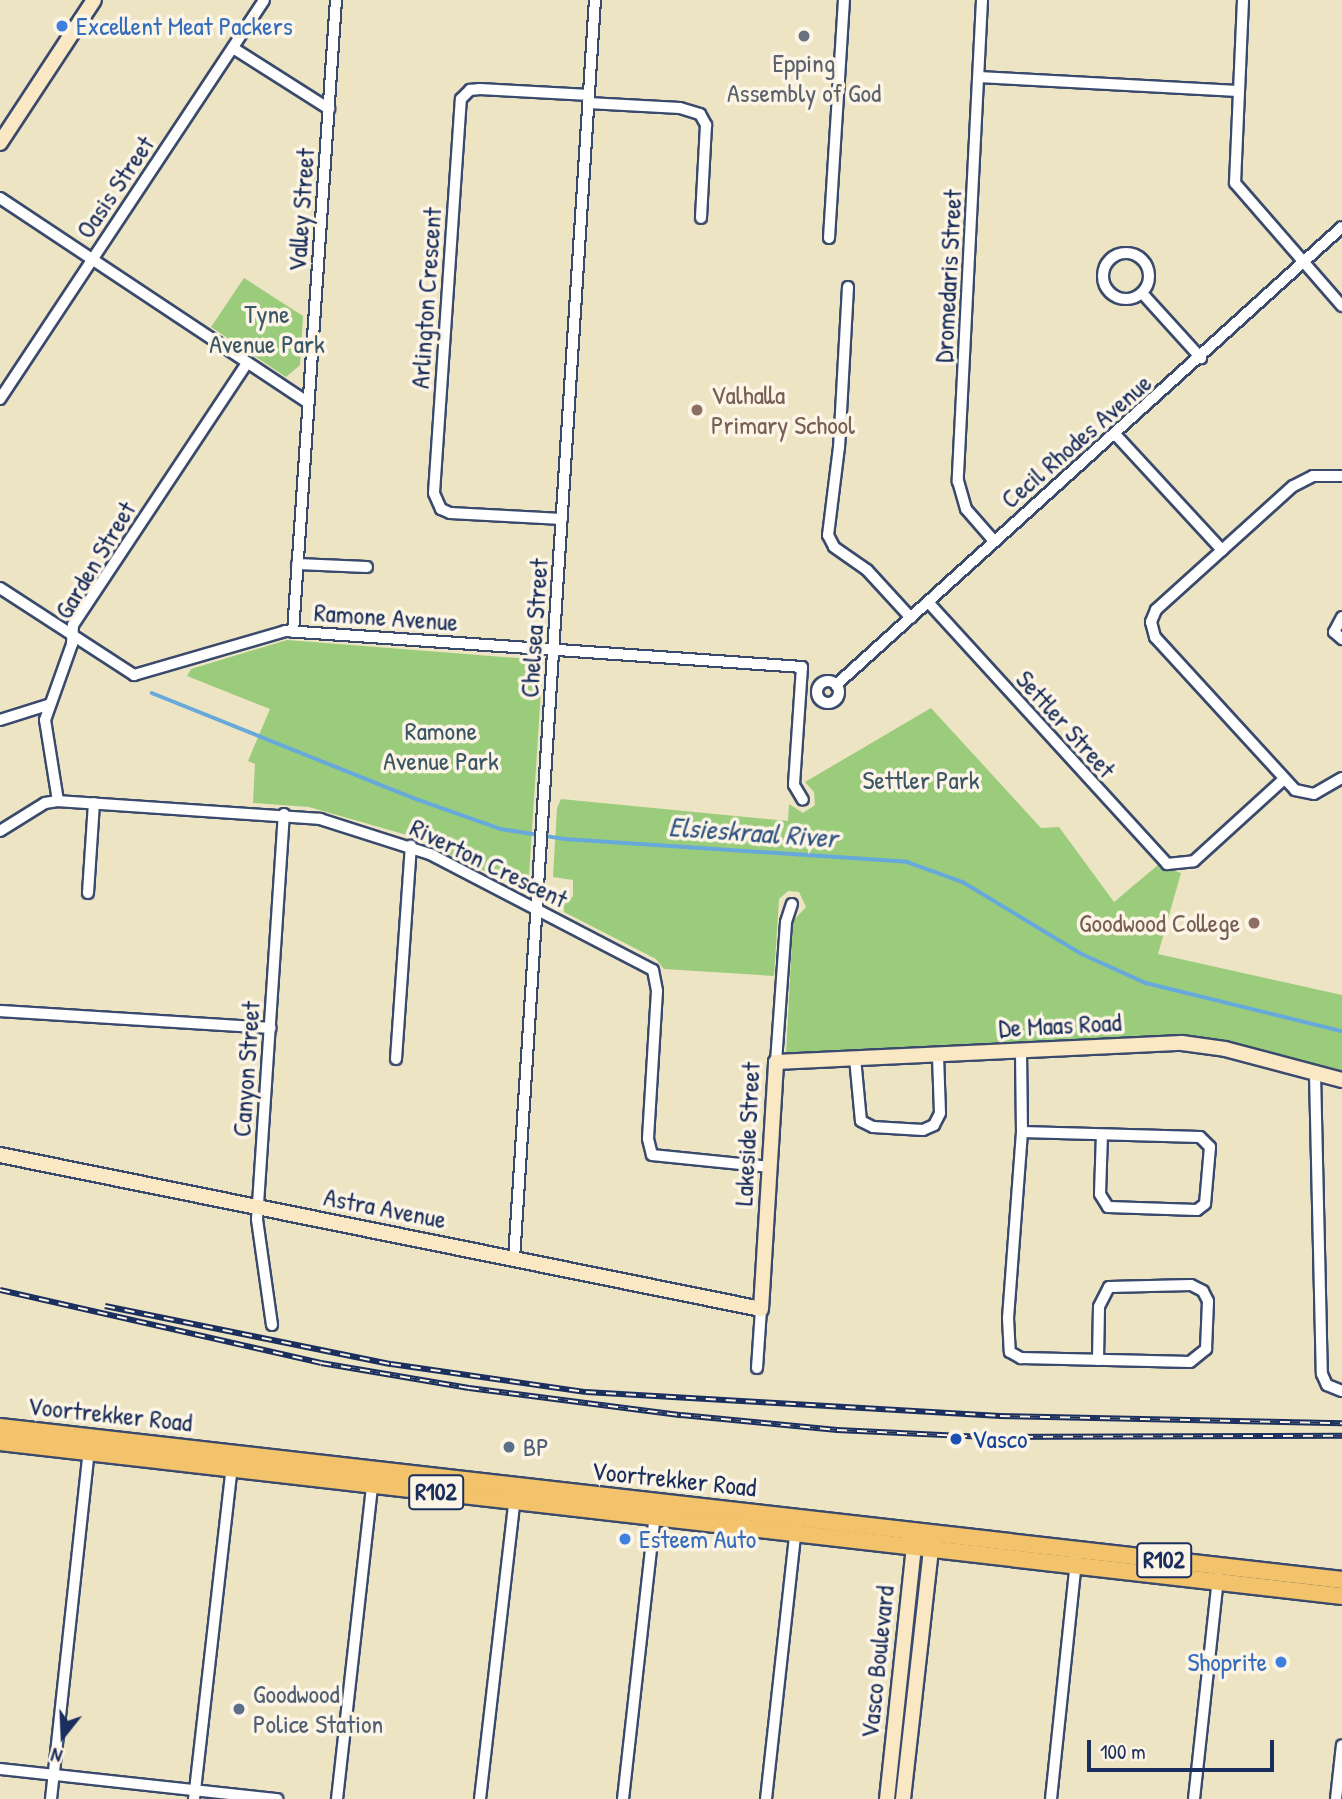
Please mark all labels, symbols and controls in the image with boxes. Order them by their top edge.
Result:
place label: Excellent Meat Packers [76,10,293,42]
marker: Excellent Meat Packers [54,18,70,34]
marker: Epping Assembly of God [796,28,812,44]
place label: Epping Assembly of God [727,47,881,108]
street label: Oasis Street [69,130,161,244]
street label: Valley Street [281,147,321,273]
street label: Dromedaris Street [928,189,968,363]
street label: Arlington Crescent [404,206,448,390]
park label: Tyne Avenue Park [209,298,325,360]
street label: Cecil Rhodes Avenue [994,367,1158,515]
place label: Valhalla Primary School [711,379,855,440]
marker: Valhalla Primary School [689,402,705,418]
street label: Garden Street [48,496,142,624]
street label: Chelsea Street [514,557,554,699]
street label: Ramone Avenue [313,596,459,638]
street label: Settler Street [1010,664,1122,784]
park label: Ramone Avenue Park [383,715,499,776]
park label: Settler Park [863,764,979,796]
water label: Elsieskraal River [667,809,839,855]
street label: Riverton Crescent [405,811,573,915]
place label: Goodwood College [1079,907,1240,939]
marker: Goodwood College [1246,915,1262,931]
street label: Canyon Street [226,1000,266,1138]
street label: De Maas Road [998,1006,1122,1044]
street label: Lakeside Street [728,1061,766,1207]
street label: Astra Avenue [321,1181,449,1235]
street label: Voortrekker Road [26,1390,194,1438]
place label: Vasco [972,1423,1027,1455]
marker: Vasco [946,1429,966,1449]
place label: BP [523,1431,549,1463]
marker: BP [501,1439,517,1455]
street label: Voortrekker Road [590,1455,758,1503]
road number: R102 [408,1472,464,1512]
place label: Esteem Auto [639,1523,756,1555]
marker: Esteem Auto [617,1531,633,1547]
road number: R102 [1136,1540,1192,1580]
street label: Vasco Boulevard [853,1584,901,1740]
place label: Shoprite [1187,1646,1267,1678]
marker: Shoprite [1273,1654,1289,1670]
place label: Goodwood Police Station [253,1678,383,1740]
north arrow [28,1701,98,1771]
marker: Goodwood Police Station [231,1701,247,1717]
scale bar [1090,1726,1277,1770]
text: 100 m [1100,1737,1146,1766]
text: N [48,1742,65,1770]

